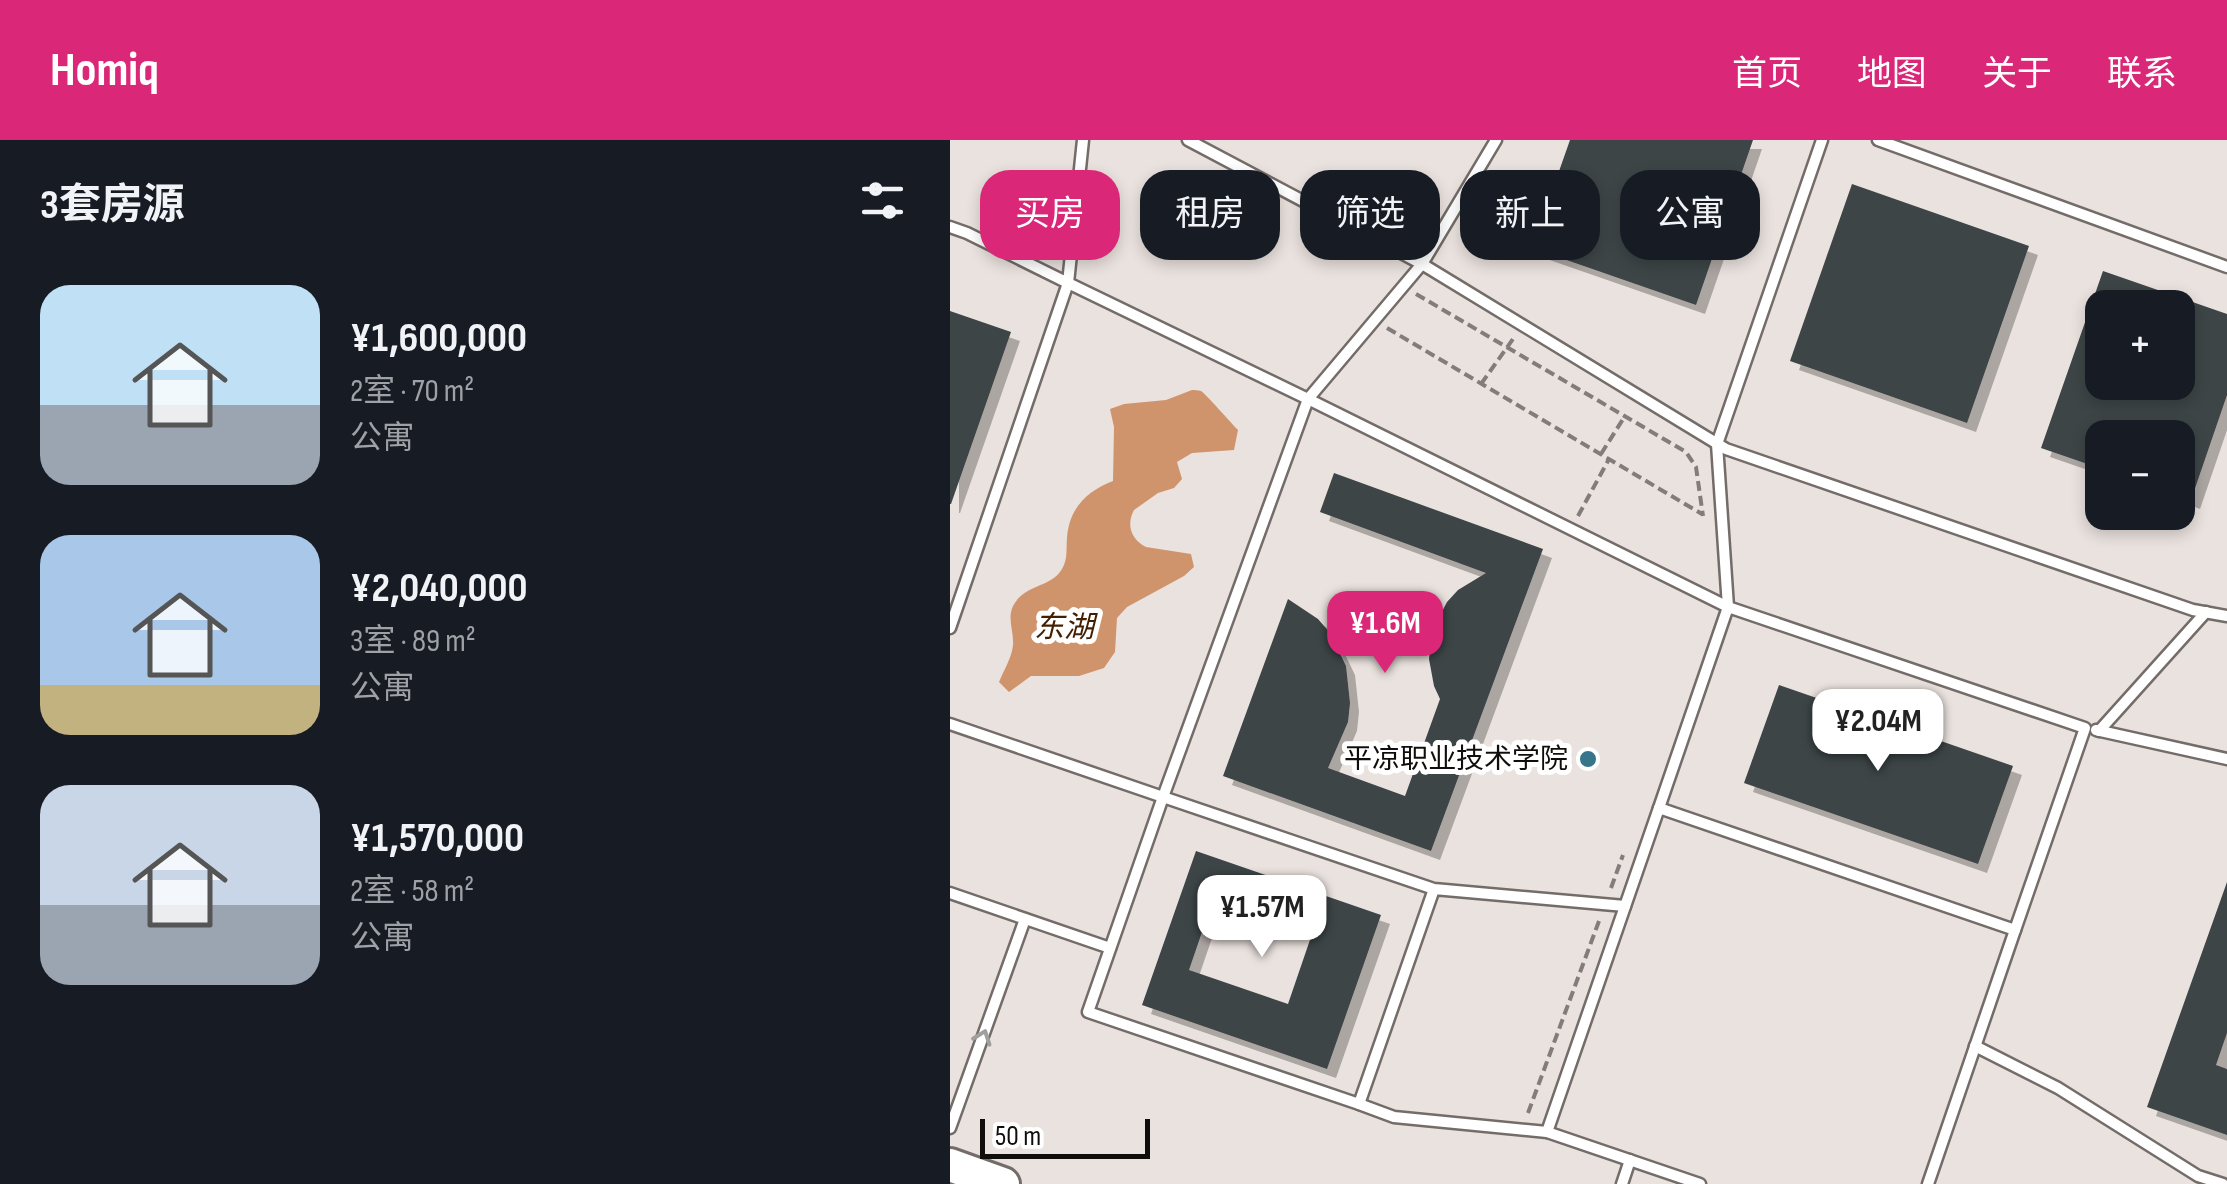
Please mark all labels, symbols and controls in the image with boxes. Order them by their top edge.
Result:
text: Homiq [50,42,159,99]
text: 首页 [1732,53,1802,96]
text: 地图 [1857,53,1927,96]
text: 关于 [1982,53,2052,96]
text: 联系 [2107,53,2177,96]
chip: 买房 [980,170,1120,260]
chip: 租房 [1140,170,1280,260]
chip: 筛选 [1300,170,1440,260]
chip: 新上 [1460,170,1600,260]
chip: 公寓 [1620,170,1760,260]
icon: filters [855,173,910,228]
text: 3套房源 [40,180,185,231]
map controls [2085,290,2195,530]
button: + [2085,290,2195,400]
text: ¥1,600,000 [350,313,527,364]
icon: home [120,325,240,445]
text: 2室 · 70 m² [350,372,474,411]
text: 公寓 [350,419,414,458]
button: − [2085,420,2195,530]
text: ¥2,040,000 [350,563,527,614]
icon: home [120,575,240,695]
pin: ¥1.6M [1315,591,1455,676]
text: ¥1.6M [1349,604,1421,643]
water label: 东湖 [1034,610,1098,646]
text: 3室 · 89 m² [350,622,476,661]
text: 公寓 [350,669,414,708]
pin: ¥2.04M [1797,689,1959,774]
text: ¥2.04M [1834,702,1922,741]
place label: 平凉职业技术学院 [1344,743,1568,776]
marker: 平凉职业技术学院 [1577,748,1599,770]
text: ¥1,570,000 [350,813,524,864]
icon: home [120,825,240,945]
text: 2室 · 58 m² [350,872,474,911]
pin: ¥1.57M [1181,875,1343,960]
text: ¥1.57M [1219,888,1305,927]
text: 公寓 [350,919,414,958]
one-way arrow [971,1029,992,1046]
scale bar [980,1114,1150,1158]
text: 50 m [995,1120,1041,1153]

